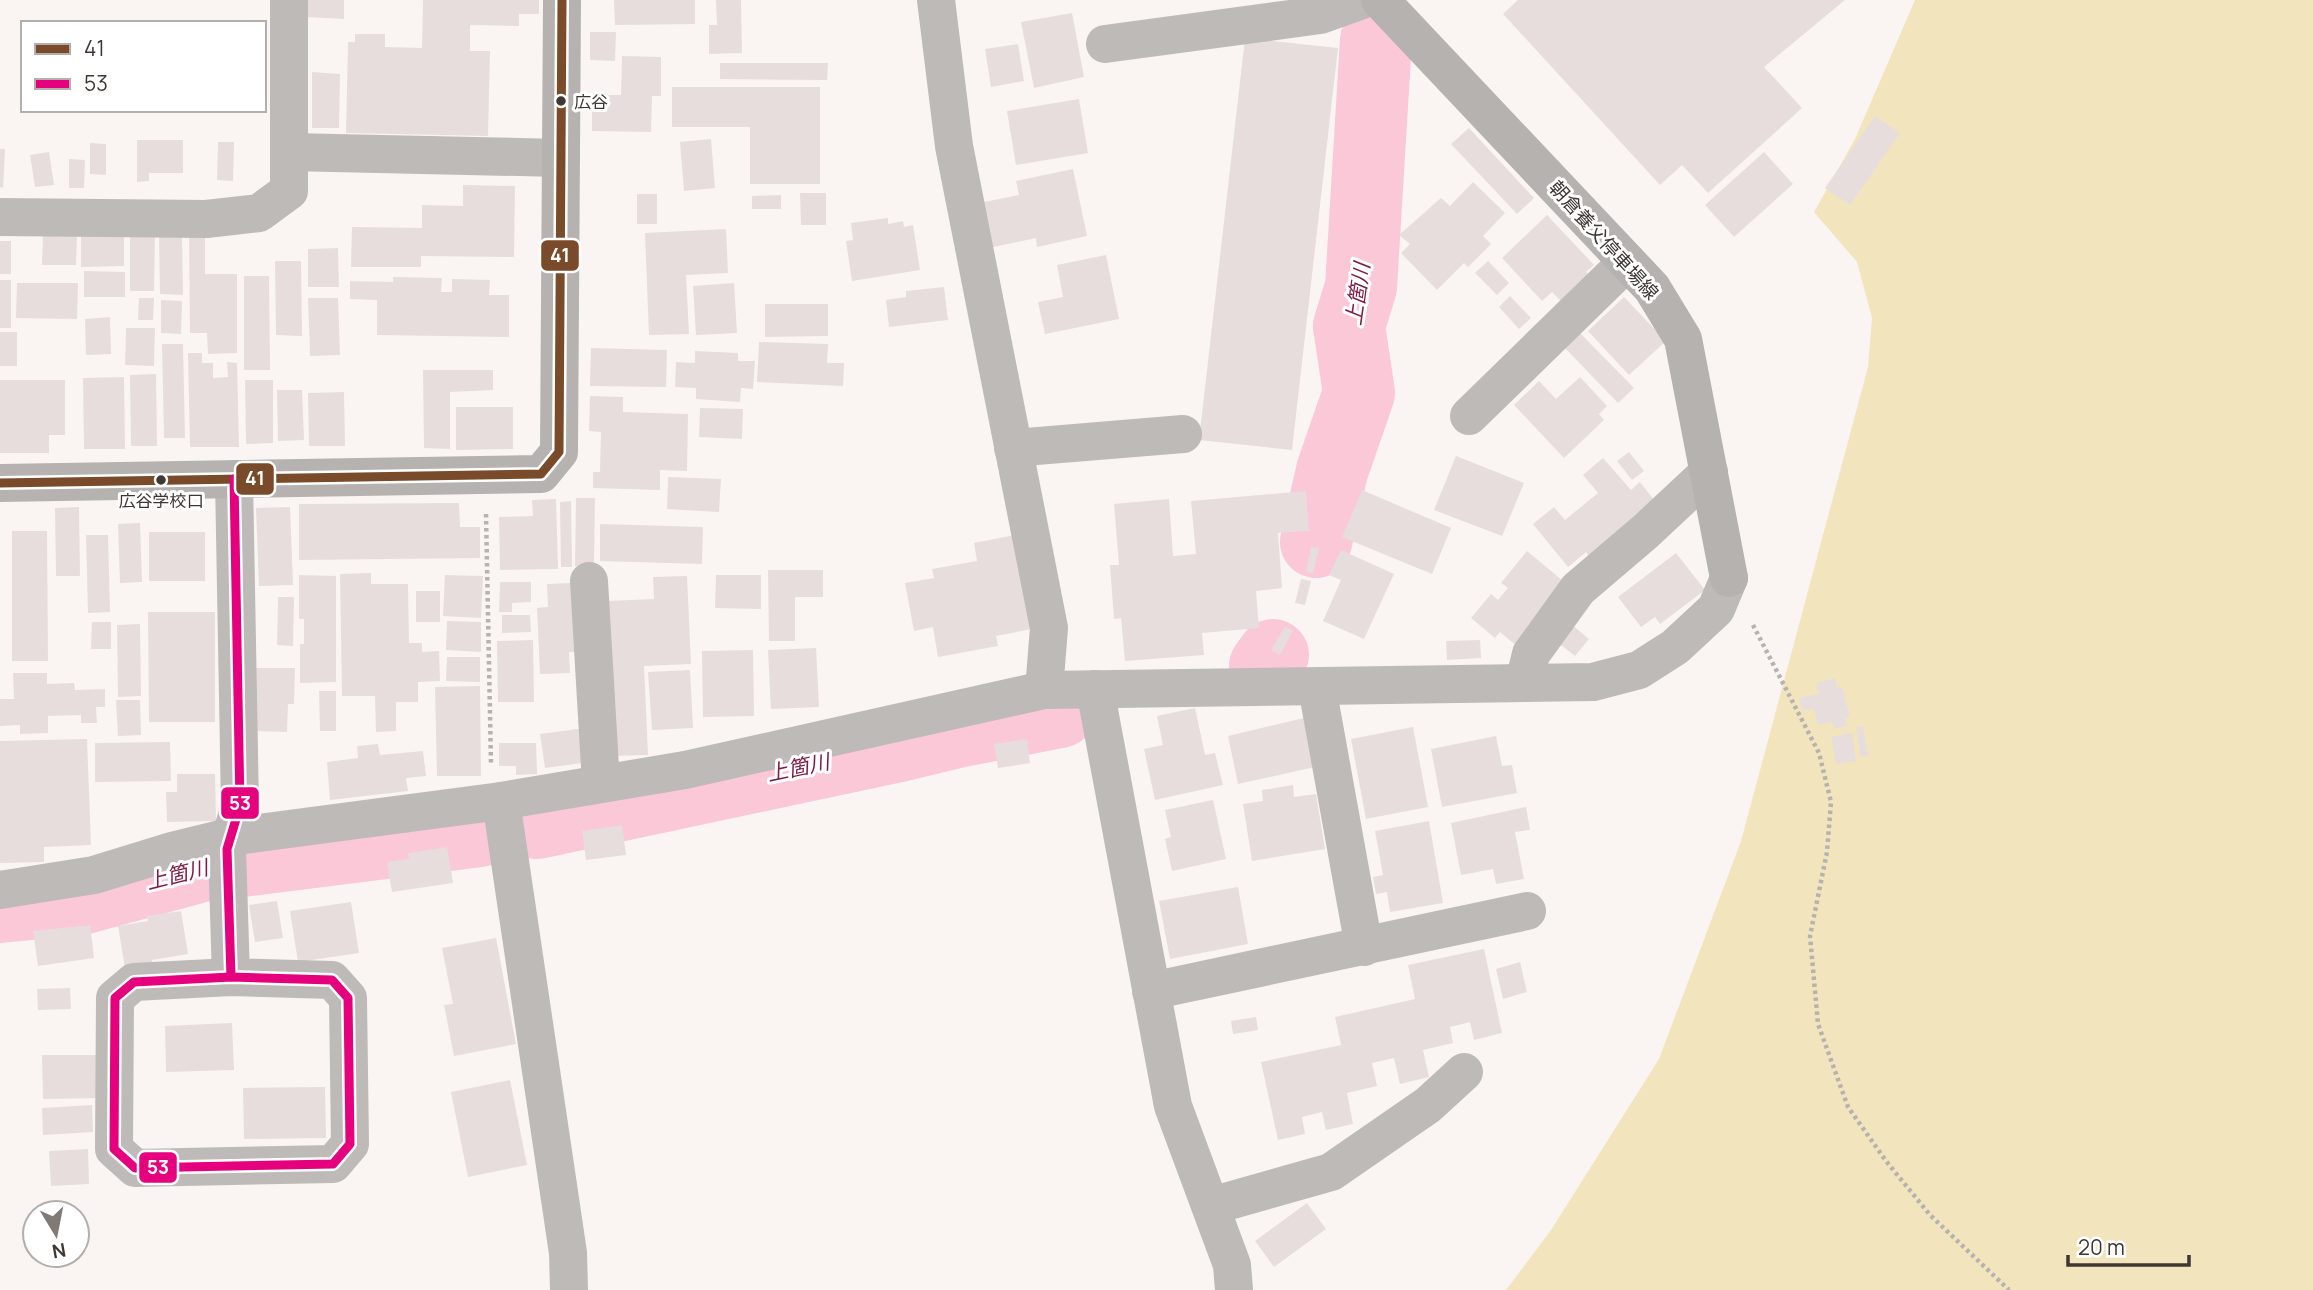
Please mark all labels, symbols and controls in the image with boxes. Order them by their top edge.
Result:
legend [21,21,266,112]
text: 41 [84,34,105,62]
text: 53 [84,69,108,97]
place label: 広谷 [574,90,608,113]
marker: 広谷 [554,94,568,108]
street label: 朝倉養父停車場線 [1543,175,1665,305]
line badge: 41 [540,239,580,272]
text: 41 [550,242,570,268]
water label: 上箇川 [1339,259,1376,327]
line badge: 41 [235,462,275,496]
text: 41 [245,465,265,491]
marker: 広谷学校口 [154,473,168,487]
place label: 広谷学校口 [119,489,204,512]
water label: 上箇川 [764,746,834,787]
line badge: 53 [220,786,260,820]
text: 53 [229,790,251,816]
water label: 上箇川 [143,852,213,895]
line badge: 53 [138,1151,178,1184]
text: 53 [147,1154,169,1180]
north arrow [21,1199,91,1269]
scale bar [2068,1224,2189,1268]
text: 20 m [2078,1233,2125,1261]
text: N [50,1237,68,1265]

